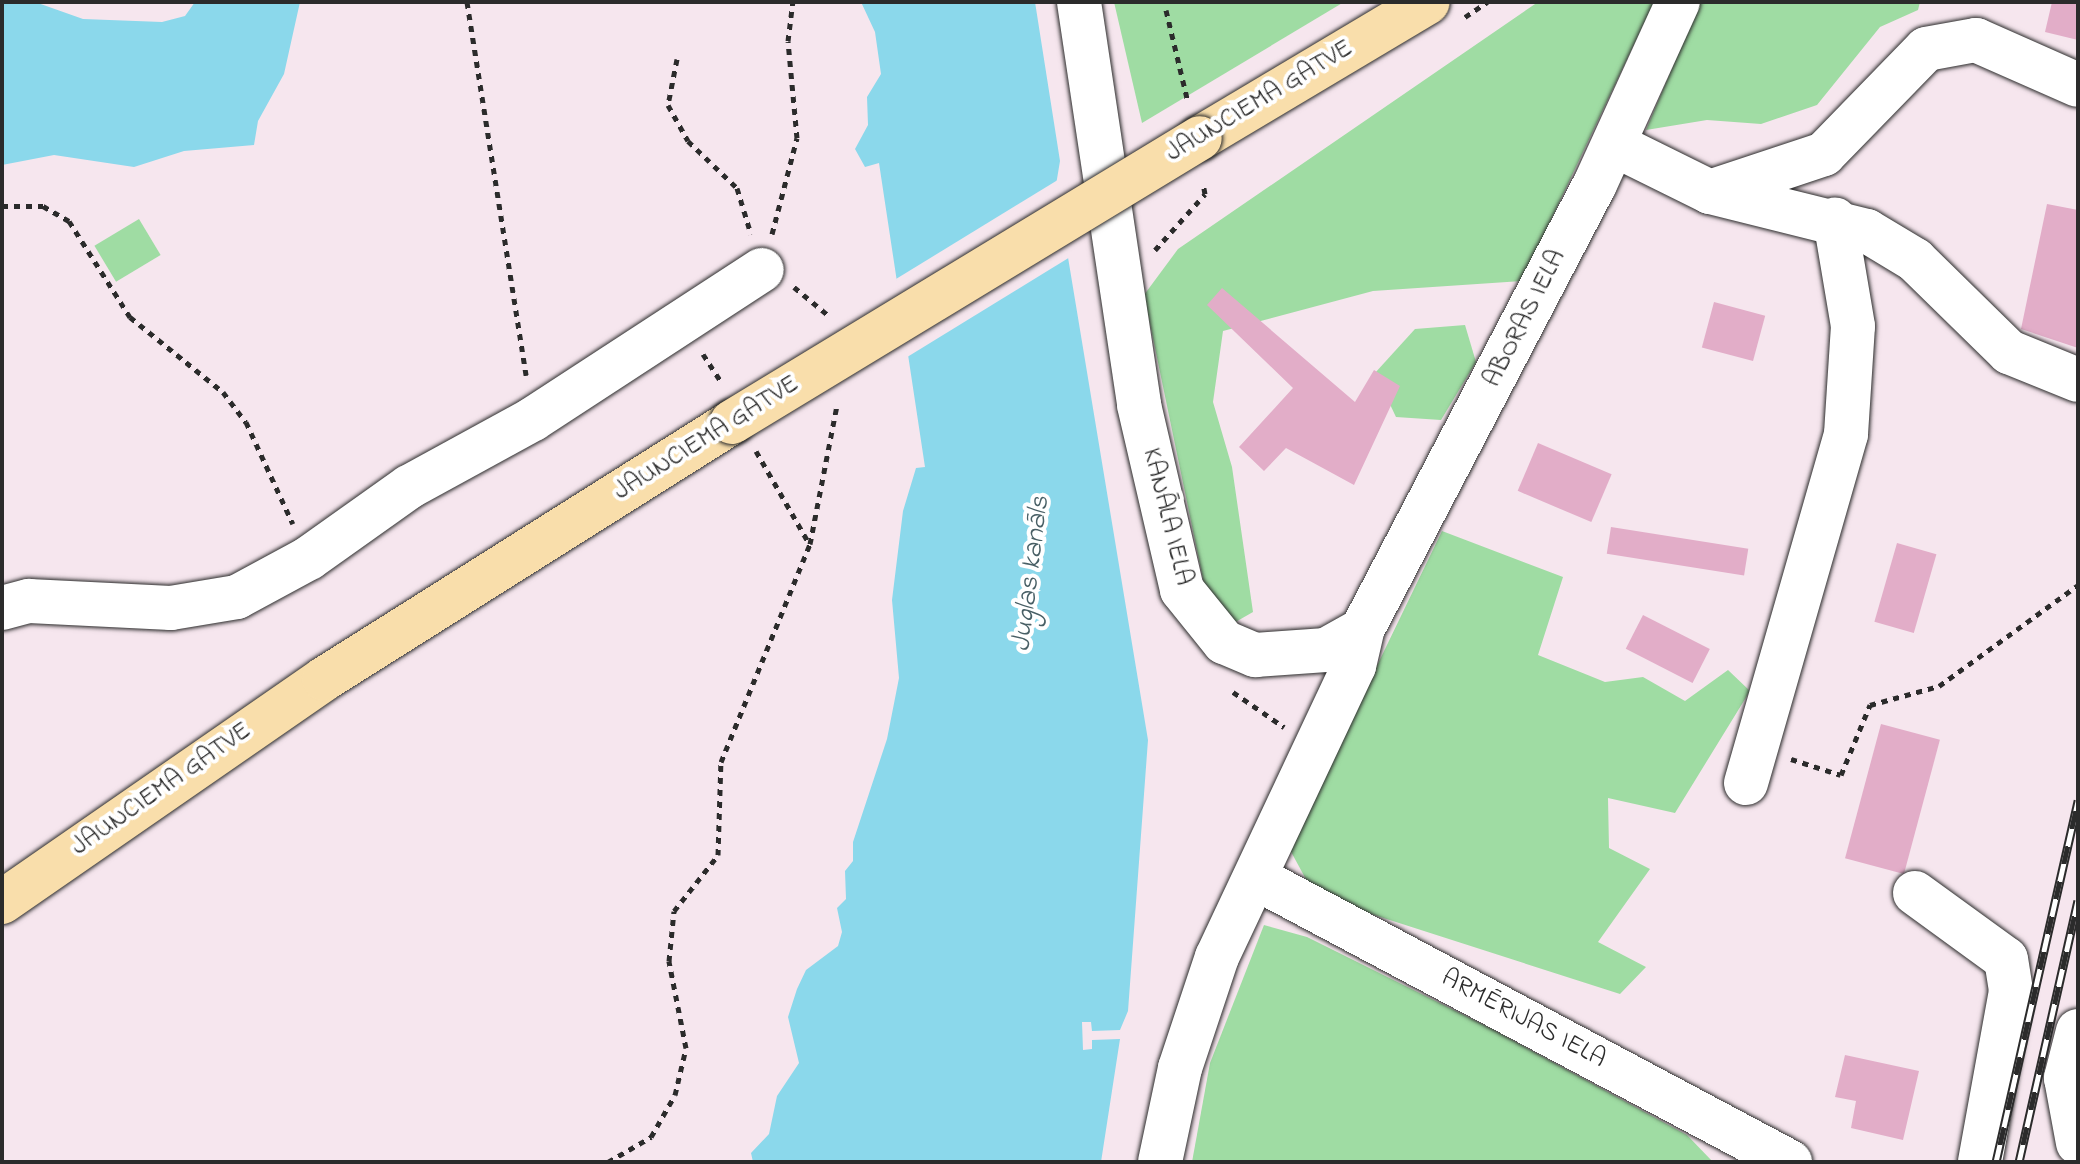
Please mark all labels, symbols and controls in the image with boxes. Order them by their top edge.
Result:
street label: JAUNCIEMA GATVE [1161,34,1359,170]
street label: ABORAS IELA [1478,245,1574,393]
street label: JAUNCIEMA GATVE [609,370,805,508]
street label: KANĀLA IELA [1134,445,1198,589]
water label: Juglas kanāls [1006,494,1058,654]
street label: JAUNCIEMA GATVE [66,716,258,864]
street label: ARMĒRIJAS IELA [1435,964,1611,1076]

